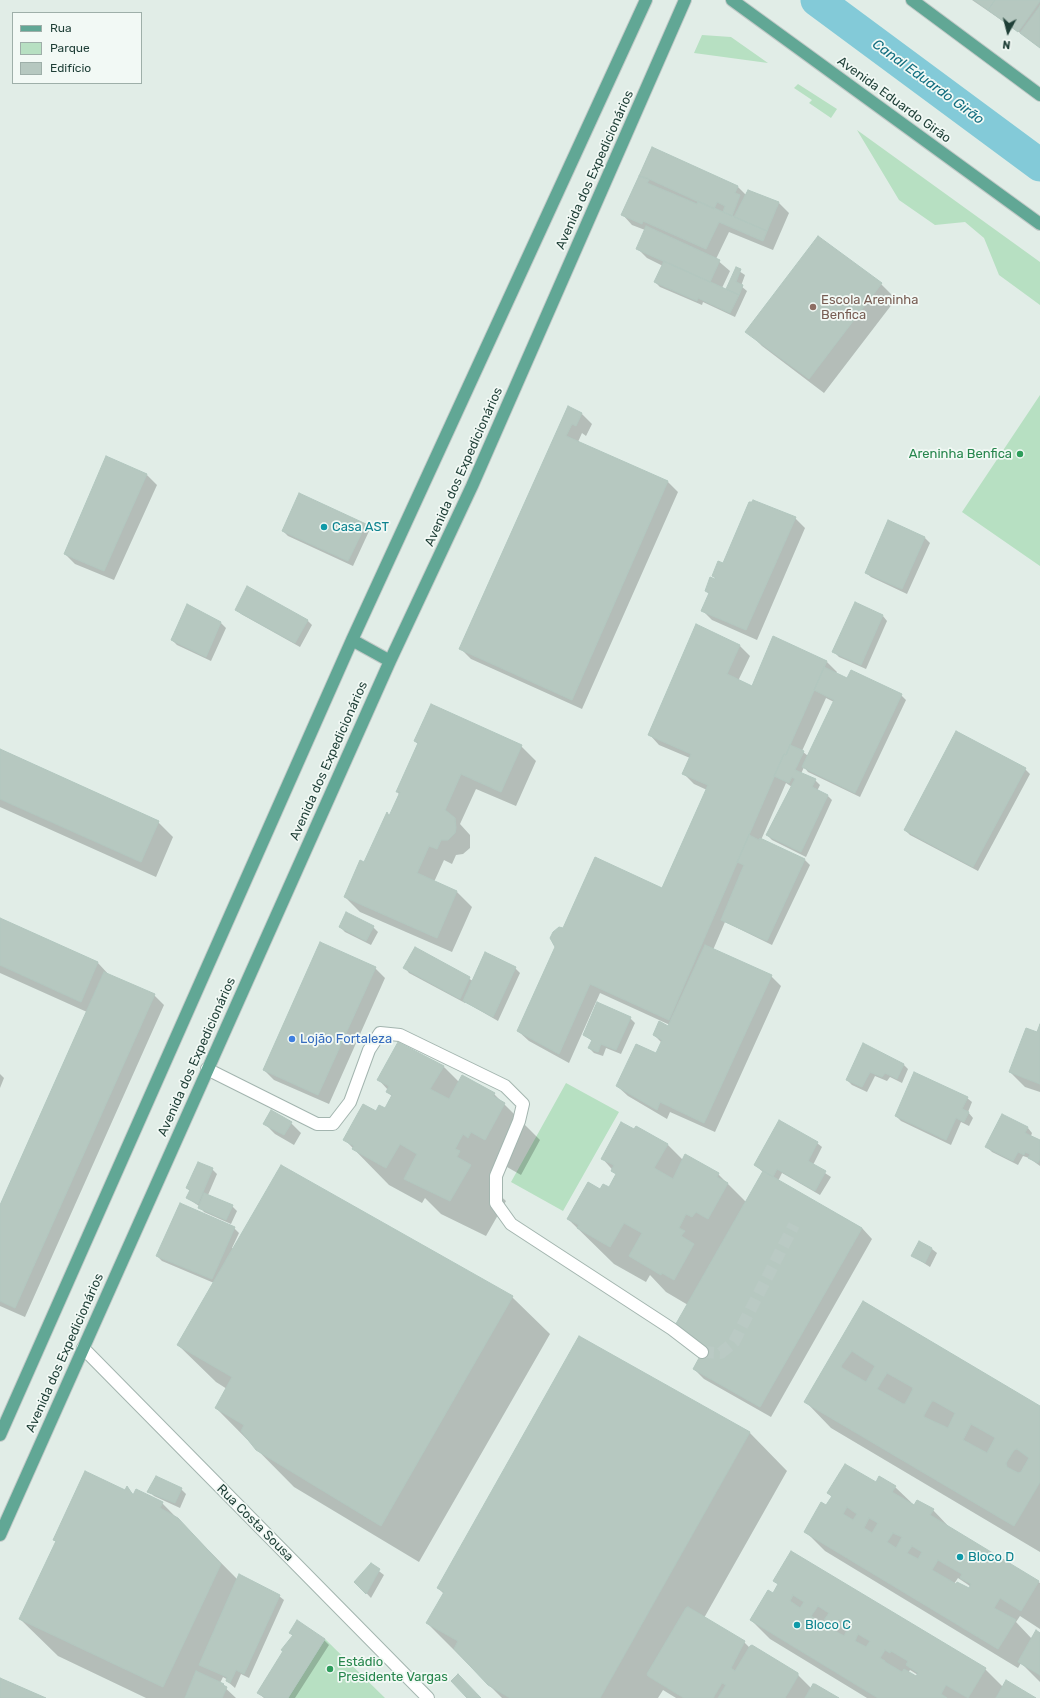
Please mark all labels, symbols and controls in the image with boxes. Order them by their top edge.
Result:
legend [12,12,142,84]
north arrow [988,12,1028,52]
text: Rua [50,21,72,35]
water label: Canal Eduardo Girão [869,36,987,128]
text: N [1002,37,1011,51]
text: Parque [50,41,90,55]
street label: Avenida Eduardo Girão [834,53,954,147]
text: Edifício [50,61,91,75]
street label: Avenida dos Expedicionários [553,88,637,252]
place label: Escola Areninha Benfica [821,292,918,323]
marker: Escola Areninha Benfica [808,302,818,312]
street label: Avenida dos Expedicionários [422,385,506,549]
place label: Areninha Benfica [909,446,1012,462]
marker: Areninha Benfica [1015,449,1025,459]
place label: Casa AST [332,519,389,535]
marker: Casa AST [319,522,329,532]
street label: Avenida dos Expedicionários [287,679,371,843]
street label: Avenida dos Expedicionários [155,975,239,1139]
place label: Lojão Fortaleza [300,1031,392,1047]
marker: Lojão Fortaleza [287,1034,297,1044]
street label: Avenida dos Expedicionários [23,1271,107,1435]
street label: Rua Costa Sousa [213,1481,297,1565]
place label: Bloco D [968,1549,1014,1565]
marker: Bloco D [955,1552,965,1562]
place label: Bloco C [805,1617,851,1633]
marker: Bloco C [792,1620,802,1630]
place label: Estádio Presidente Vargas [338,1654,448,1685]
marker: Estádio Presidente Vargas [325,1664,335,1674]

